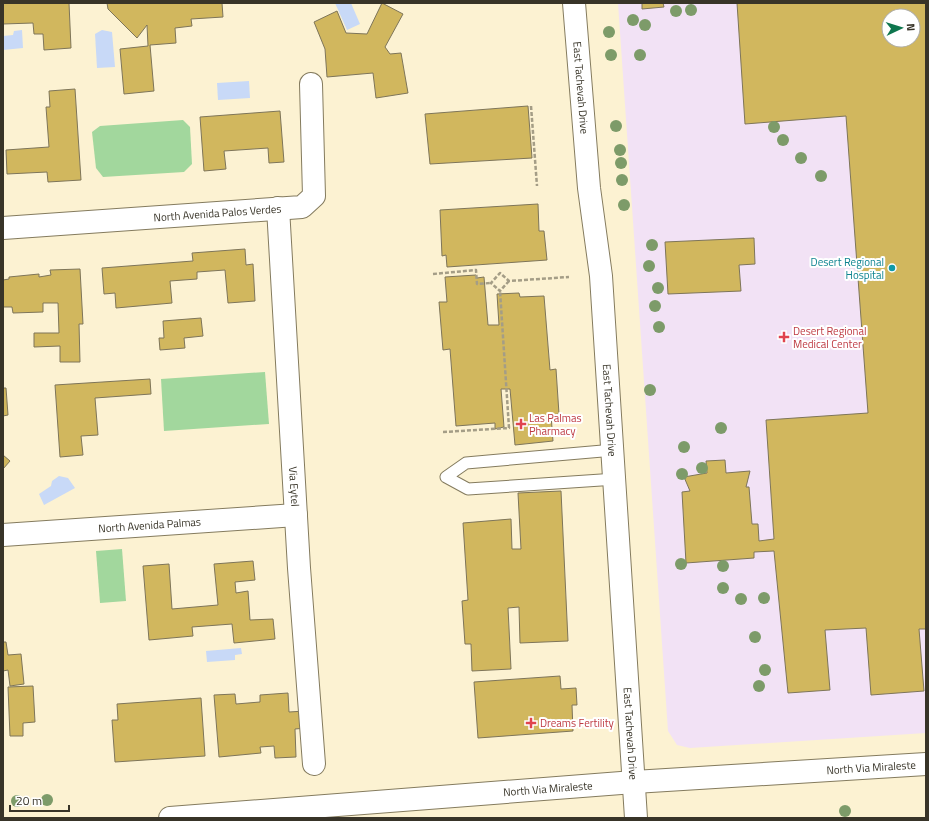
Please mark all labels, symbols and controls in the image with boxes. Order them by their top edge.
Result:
north arrow [881,8,921,48]
text: N [903,23,919,32]
street label: East Tachevah Drive [569,41,593,135]
street label: North Avenida Palos Verdes [153,200,282,225]
place label: Desert Regional Hospital [811,254,884,283]
marker: Desert Regional Hospital [887,263,897,273]
place label: Desert Regional Medical Center [793,323,866,352]
marker: Desert Regional Medical Center [778,331,790,343]
street label: East Tachevah Drive [599,364,621,458]
place label: Las Palmas Pharmacy [529,410,582,439]
marker: Las Palmas Pharmacy [516,419,526,429]
street label: Via Eytel [285,466,303,507]
street label: North Avenida Palmas [98,514,202,536]
street label: East Tachevah Drive [620,687,642,781]
place label: Dreams Fertility [540,715,615,731]
marker: Dreams Fertility [525,717,537,729]
street label: North Via Miraleste [826,757,917,778]
street label: North Via Miraleste [503,777,594,800]
scale bar [10,787,69,813]
text: 20 m [16,791,42,810]

